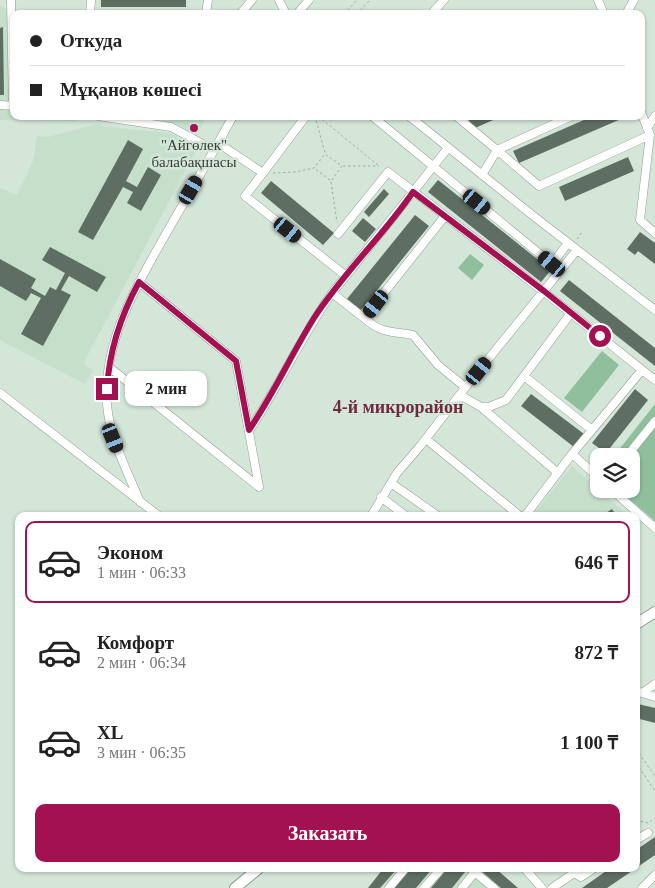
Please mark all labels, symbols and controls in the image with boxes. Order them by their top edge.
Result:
text: Откуда [60,30,122,51]
text: Мұқанов көшесі [60,79,202,100]
marker: "Айгөлек" балабақшасы [188,122,200,134]
place label: "Айгөлек" балабақшасы [151,137,237,170]
car [177,173,204,207]
car [460,187,493,217]
car [271,215,304,245]
car [535,249,568,279]
car [360,288,391,320]
route start [589,325,611,347]
car [463,355,494,387]
callout: 2 мин [124,372,207,406]
route end [96,378,118,400]
text: 2 мин [145,380,187,397]
district label: 4-й микрорайон [333,397,463,417]
car [100,421,125,455]
map controls [590,448,640,498]
button: layers [590,448,640,498]
icon: car [37,540,82,585]
text: Эконом [97,542,163,563]
text: 646 ₸ [574,552,618,573]
text: 1 мин · 06:33 [97,564,186,581]
icon: car [37,630,82,675]
text: Комфорт [97,632,174,653]
text: 872 ₸ [574,642,618,663]
text: 2 мин · 06:34 [97,654,186,671]
icon: car [37,720,82,765]
text: XL [97,722,123,743]
text: 1 100 ₸ [560,732,618,753]
text: 3 мин · 06:35 [97,744,186,761]
button: Заказать [35,804,620,862]

